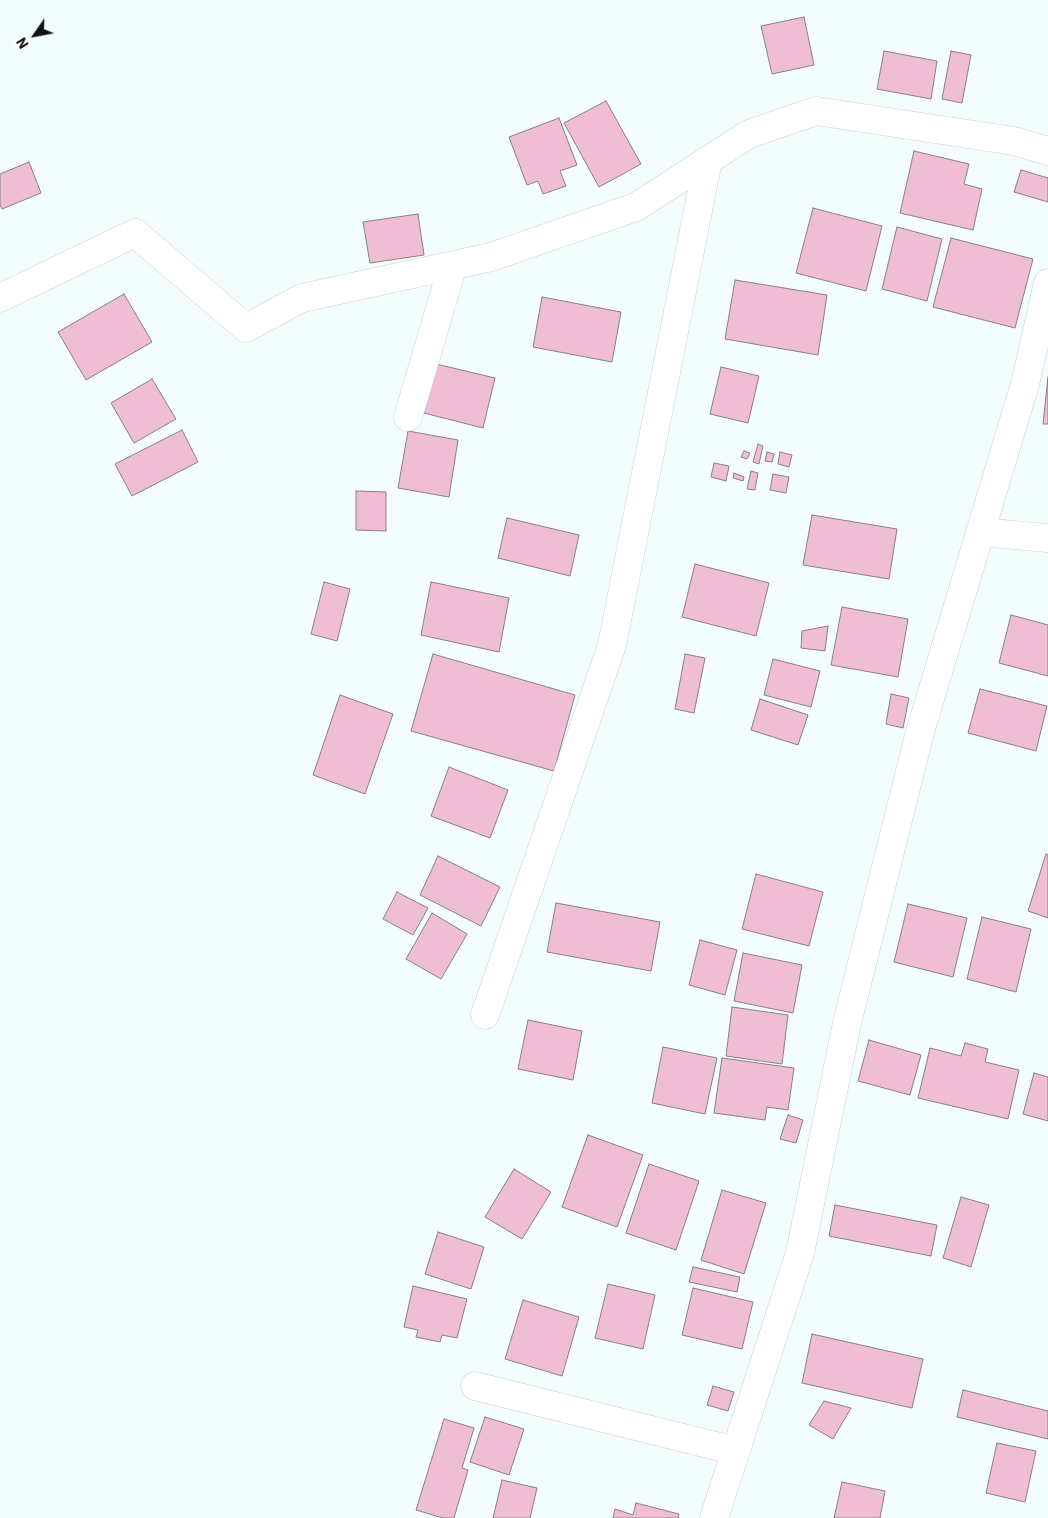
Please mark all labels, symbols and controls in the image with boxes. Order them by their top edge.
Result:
north arrow [10,10,60,60]
text: N [12,34,33,52]

